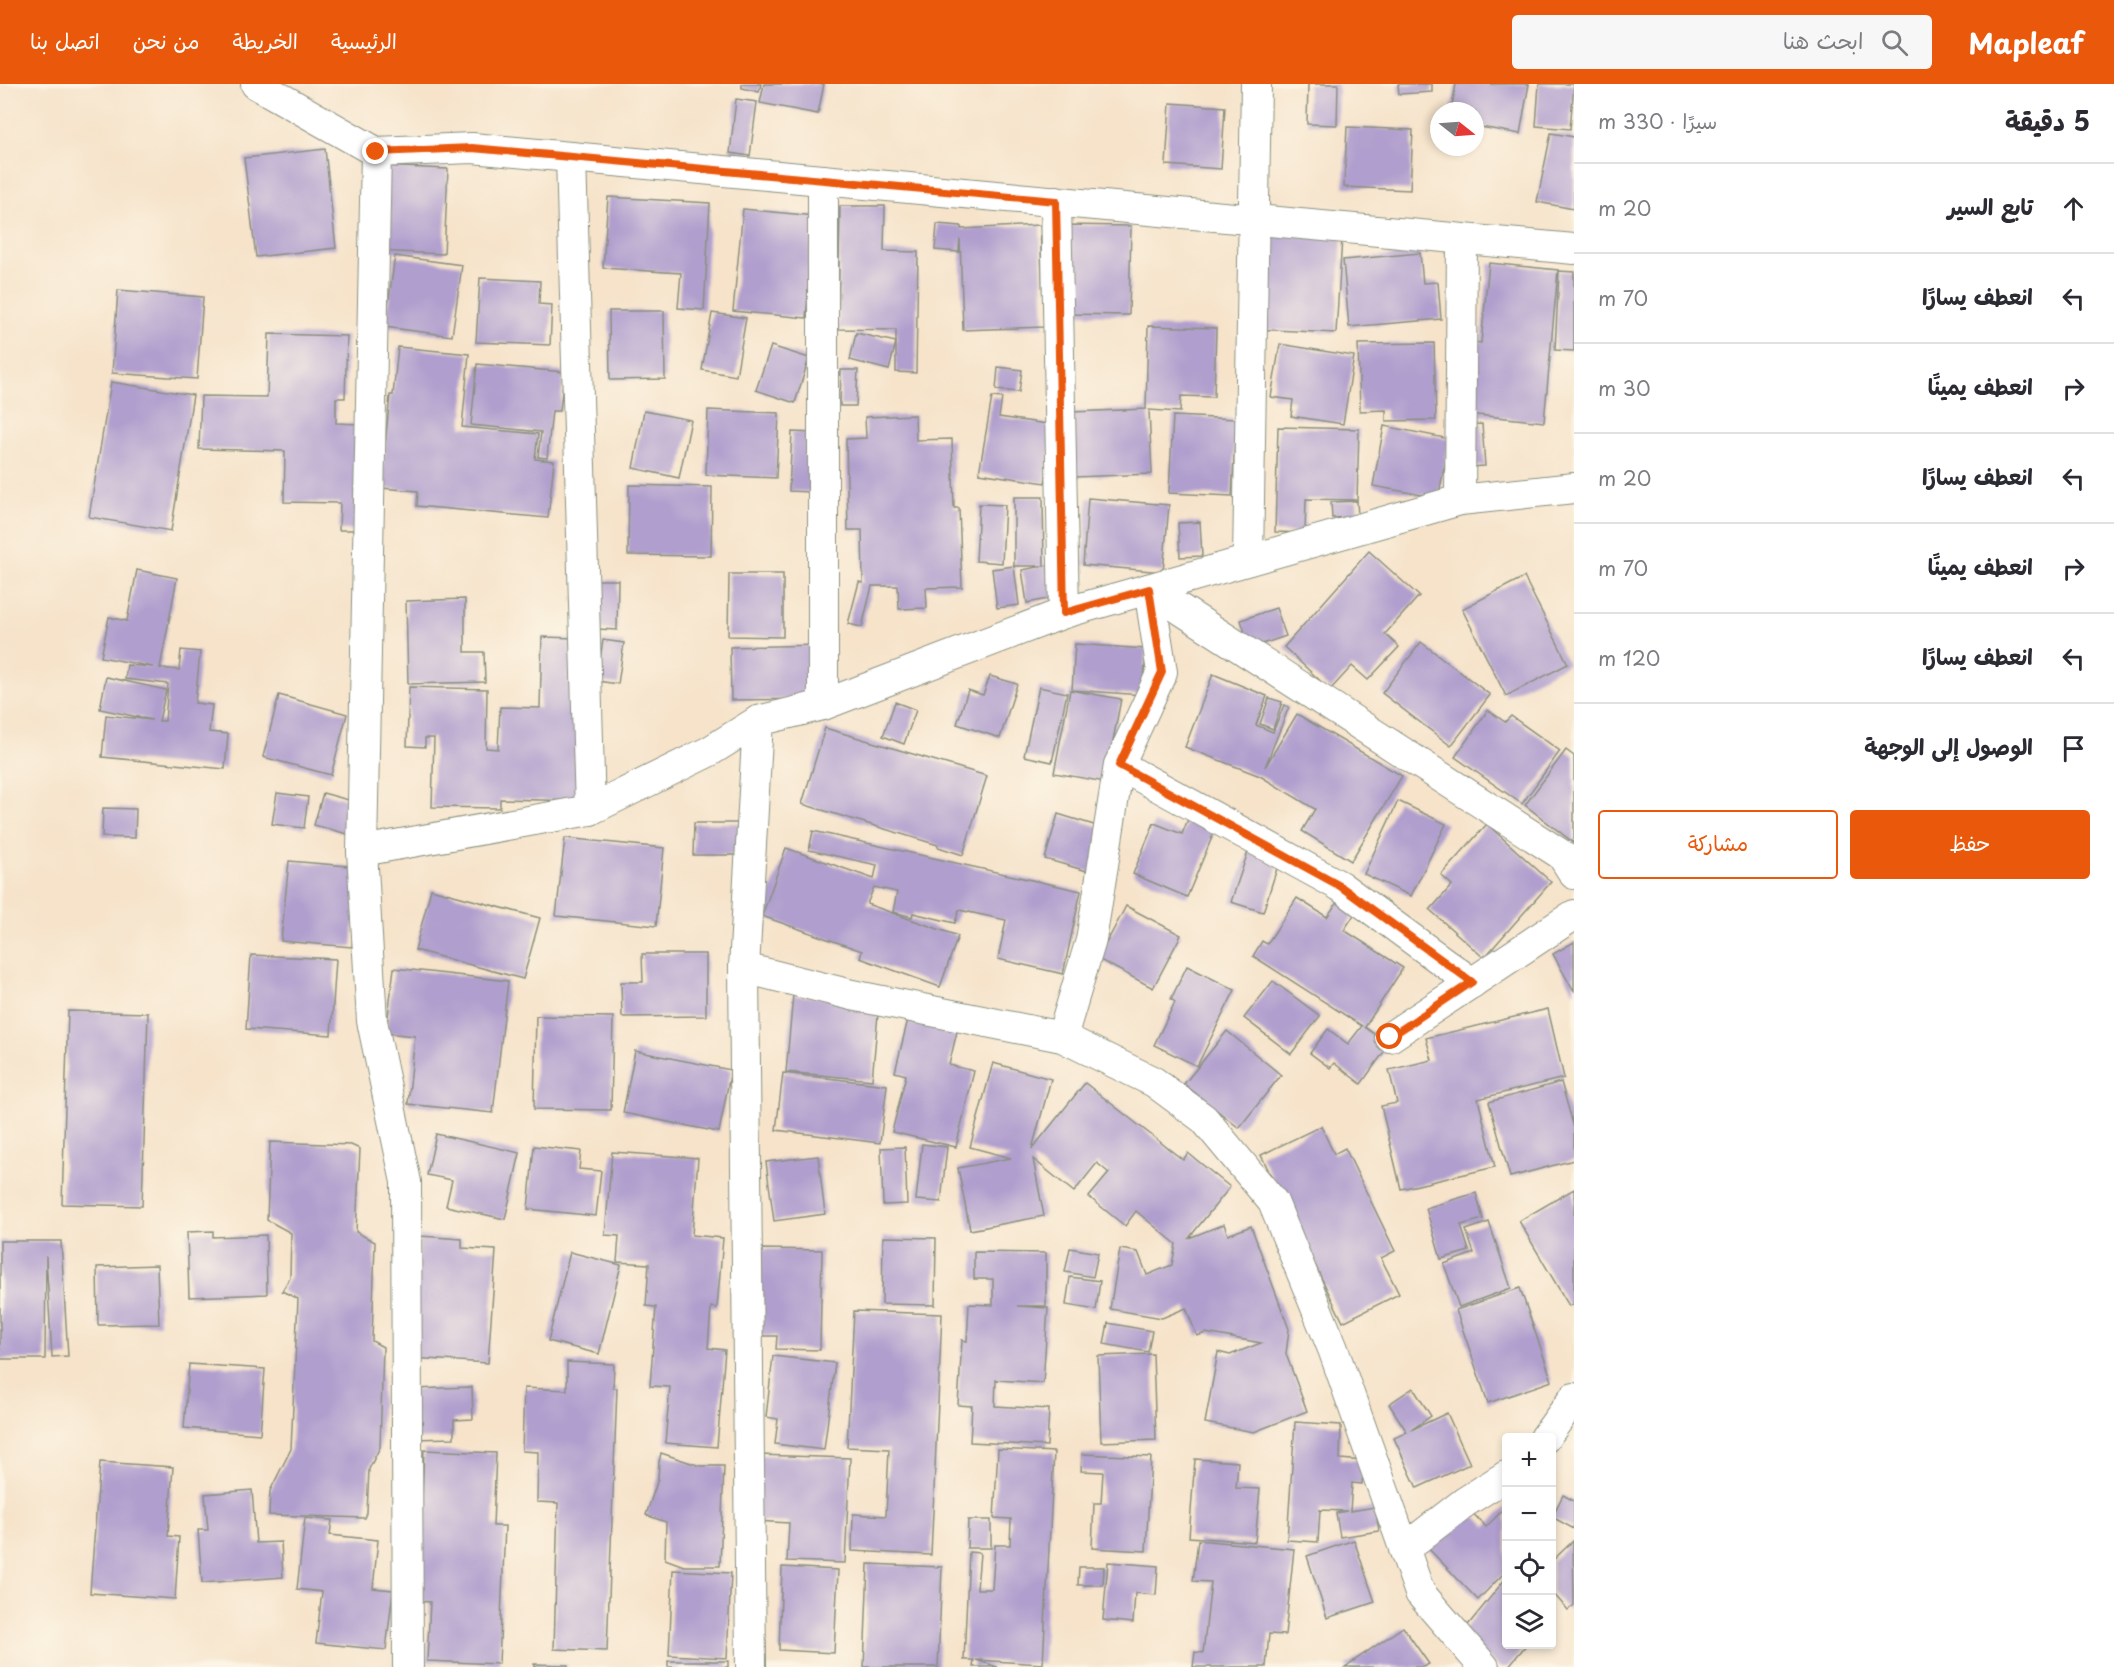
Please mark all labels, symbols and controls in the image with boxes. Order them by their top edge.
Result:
search box [1512,15,1932,69]
text: Mapleaf [1968,21,2084,64]
text: ابحث هنا [1783,23,1863,56]
text: اتصل بنا [30,24,100,56]
text: من نحن [133,24,199,56]
text: الخريطة [232,24,298,56]
text: الرئيسية [331,24,397,56]
icon: search [1878,26,1911,59]
text: 5 دقيقة [2005,101,2090,140]
north arrow [1430,102,1484,156]
text: سيرًا · 330 m [1598,106,1717,136]
route end [362,138,388,164]
text: تابع السير [1948,189,2033,222]
icon: ahead [2057,192,2090,225]
text: 20 m [1598,193,1651,223]
text: انعطف يسارًا [1922,279,2033,312]
icon: left [2057,282,2090,315]
text: 70 m [1598,283,1648,313]
text: انعطف يمينًا [1928,369,2033,402]
icon: right [2057,372,2090,405]
text: 30 m [1598,373,1651,403]
text: انعطف يسارًا [1922,459,2033,492]
icon: left [2057,462,2090,495]
text: 20 m [1598,463,1651,493]
text: انعطف يمينًا [1928,549,2033,582]
icon: right [2057,552,2090,585]
text: 70 m [1598,553,1648,583]
text: انعطف يسارًا [1922,639,2033,672]
icon: left [2057,642,2090,675]
text: 120 m [1598,643,1660,673]
text: الوصول إلى الوجهة [1864,729,2033,762]
icon: arrive [2057,732,2090,765]
button: مشاركة [1598,810,1838,879]
button: حفظ [1850,810,2090,879]
route start [1376,1023,1402,1049]
map controls [1502,1433,1556,1649]
button: + [1502,1433,1556,1487]
button: − [1502,1487,1556,1541]
button: locate [1502,1541,1556,1595]
button: layers [1502,1595,1556,1649]

